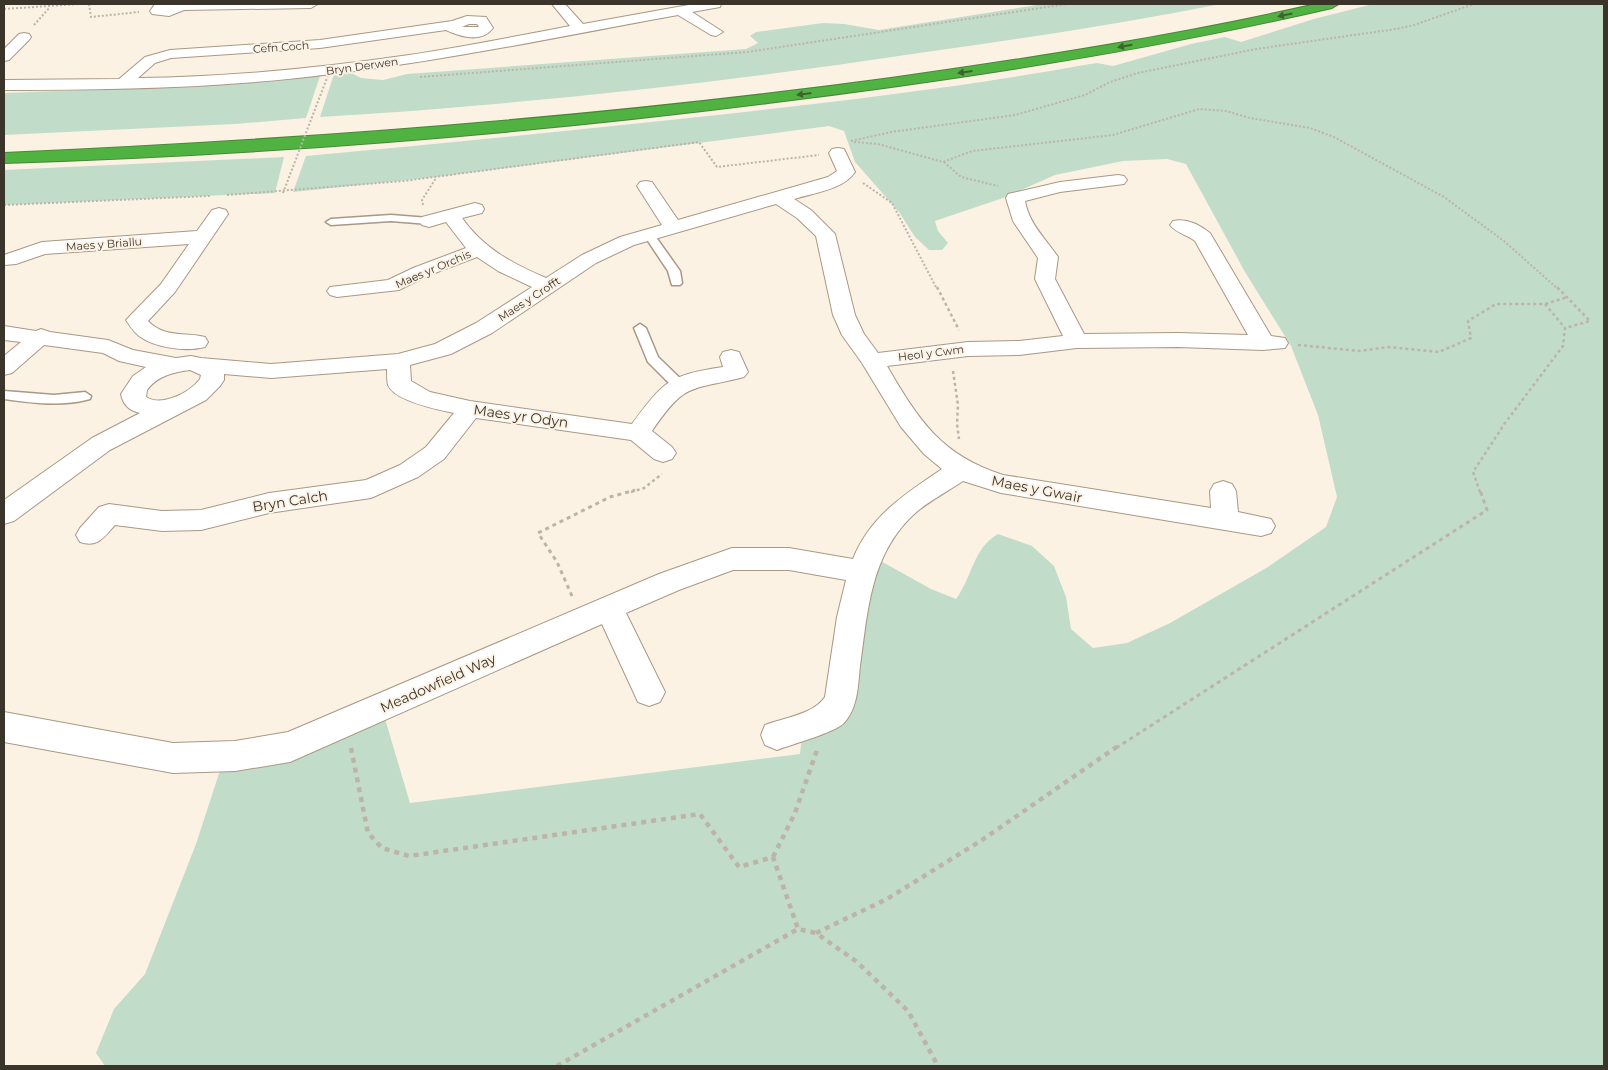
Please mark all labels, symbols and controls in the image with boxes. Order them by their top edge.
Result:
one-way arrow [1277,11,1292,19]
street label: Cefn Coch [252,38,310,56]
one-way arrow [1117,42,1133,50]
street label: Bryn Derwen [325,54,399,78]
one-way arrow [956,68,972,76]
one-way arrow [795,90,811,98]
street label: Maes y Briallu [66,234,142,254]
street label: Maes yr Orchis [393,247,473,291]
street label: Maes y Crofft [495,273,563,324]
street label: Heol y Cwm [897,342,965,364]
street label: Maes yr Odyn [472,400,570,432]
street label: Maes y Gwair [990,471,1084,507]
street label: Bryn Calch [251,486,329,516]
street label: Meadowfield Way [377,649,499,717]

